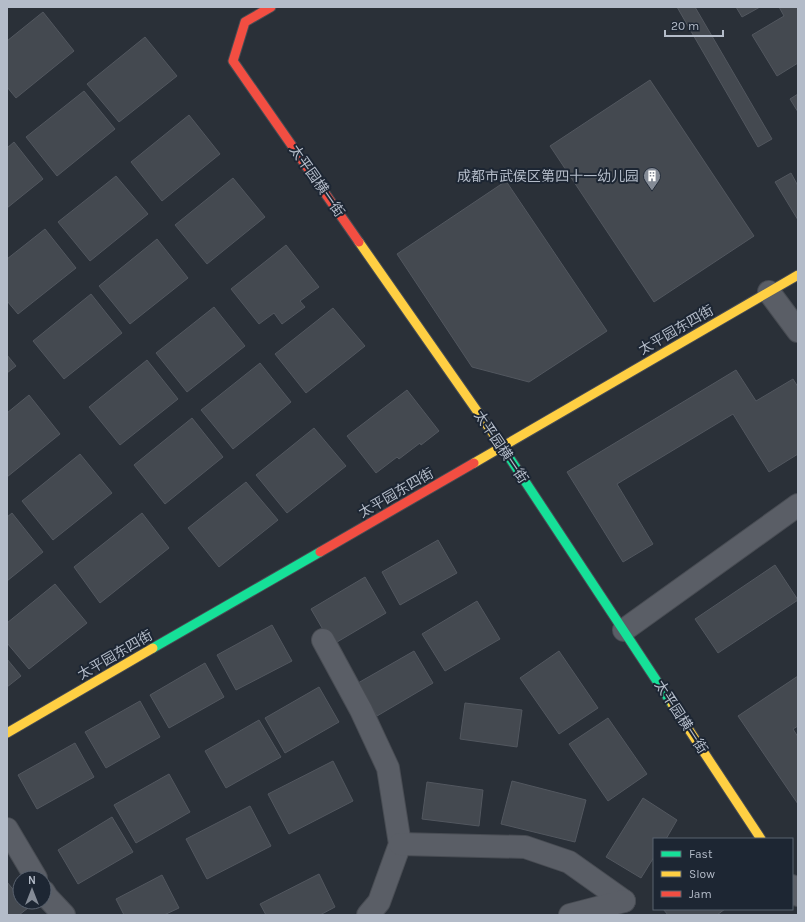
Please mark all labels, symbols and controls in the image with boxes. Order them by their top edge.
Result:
scale bar [665,12,723,38]
text: 20 m [671,19,699,33]
street label: 太平园横一街 [286,142,348,220]
building icon: 成都市武侯区第四十一幼儿园 [642,166,662,191]
place label: 成都市武侯区第四十一幼儿园 [457,168,639,185]
street label: 太平园东四街 [635,302,717,358]
street label: 太平园横一街 [470,407,532,487]
street label: 太平园东四街 [355,465,437,521]
street label: 太平园东四街 [74,627,156,683]
street label: 太平园横一街 [651,677,711,757]
legend [653,838,793,910]
text: Fast [689,847,713,861]
text: Slow [689,867,715,881]
north arrow [12,870,52,910]
text: N [28,874,36,887]
text: Jam [689,887,712,901]

